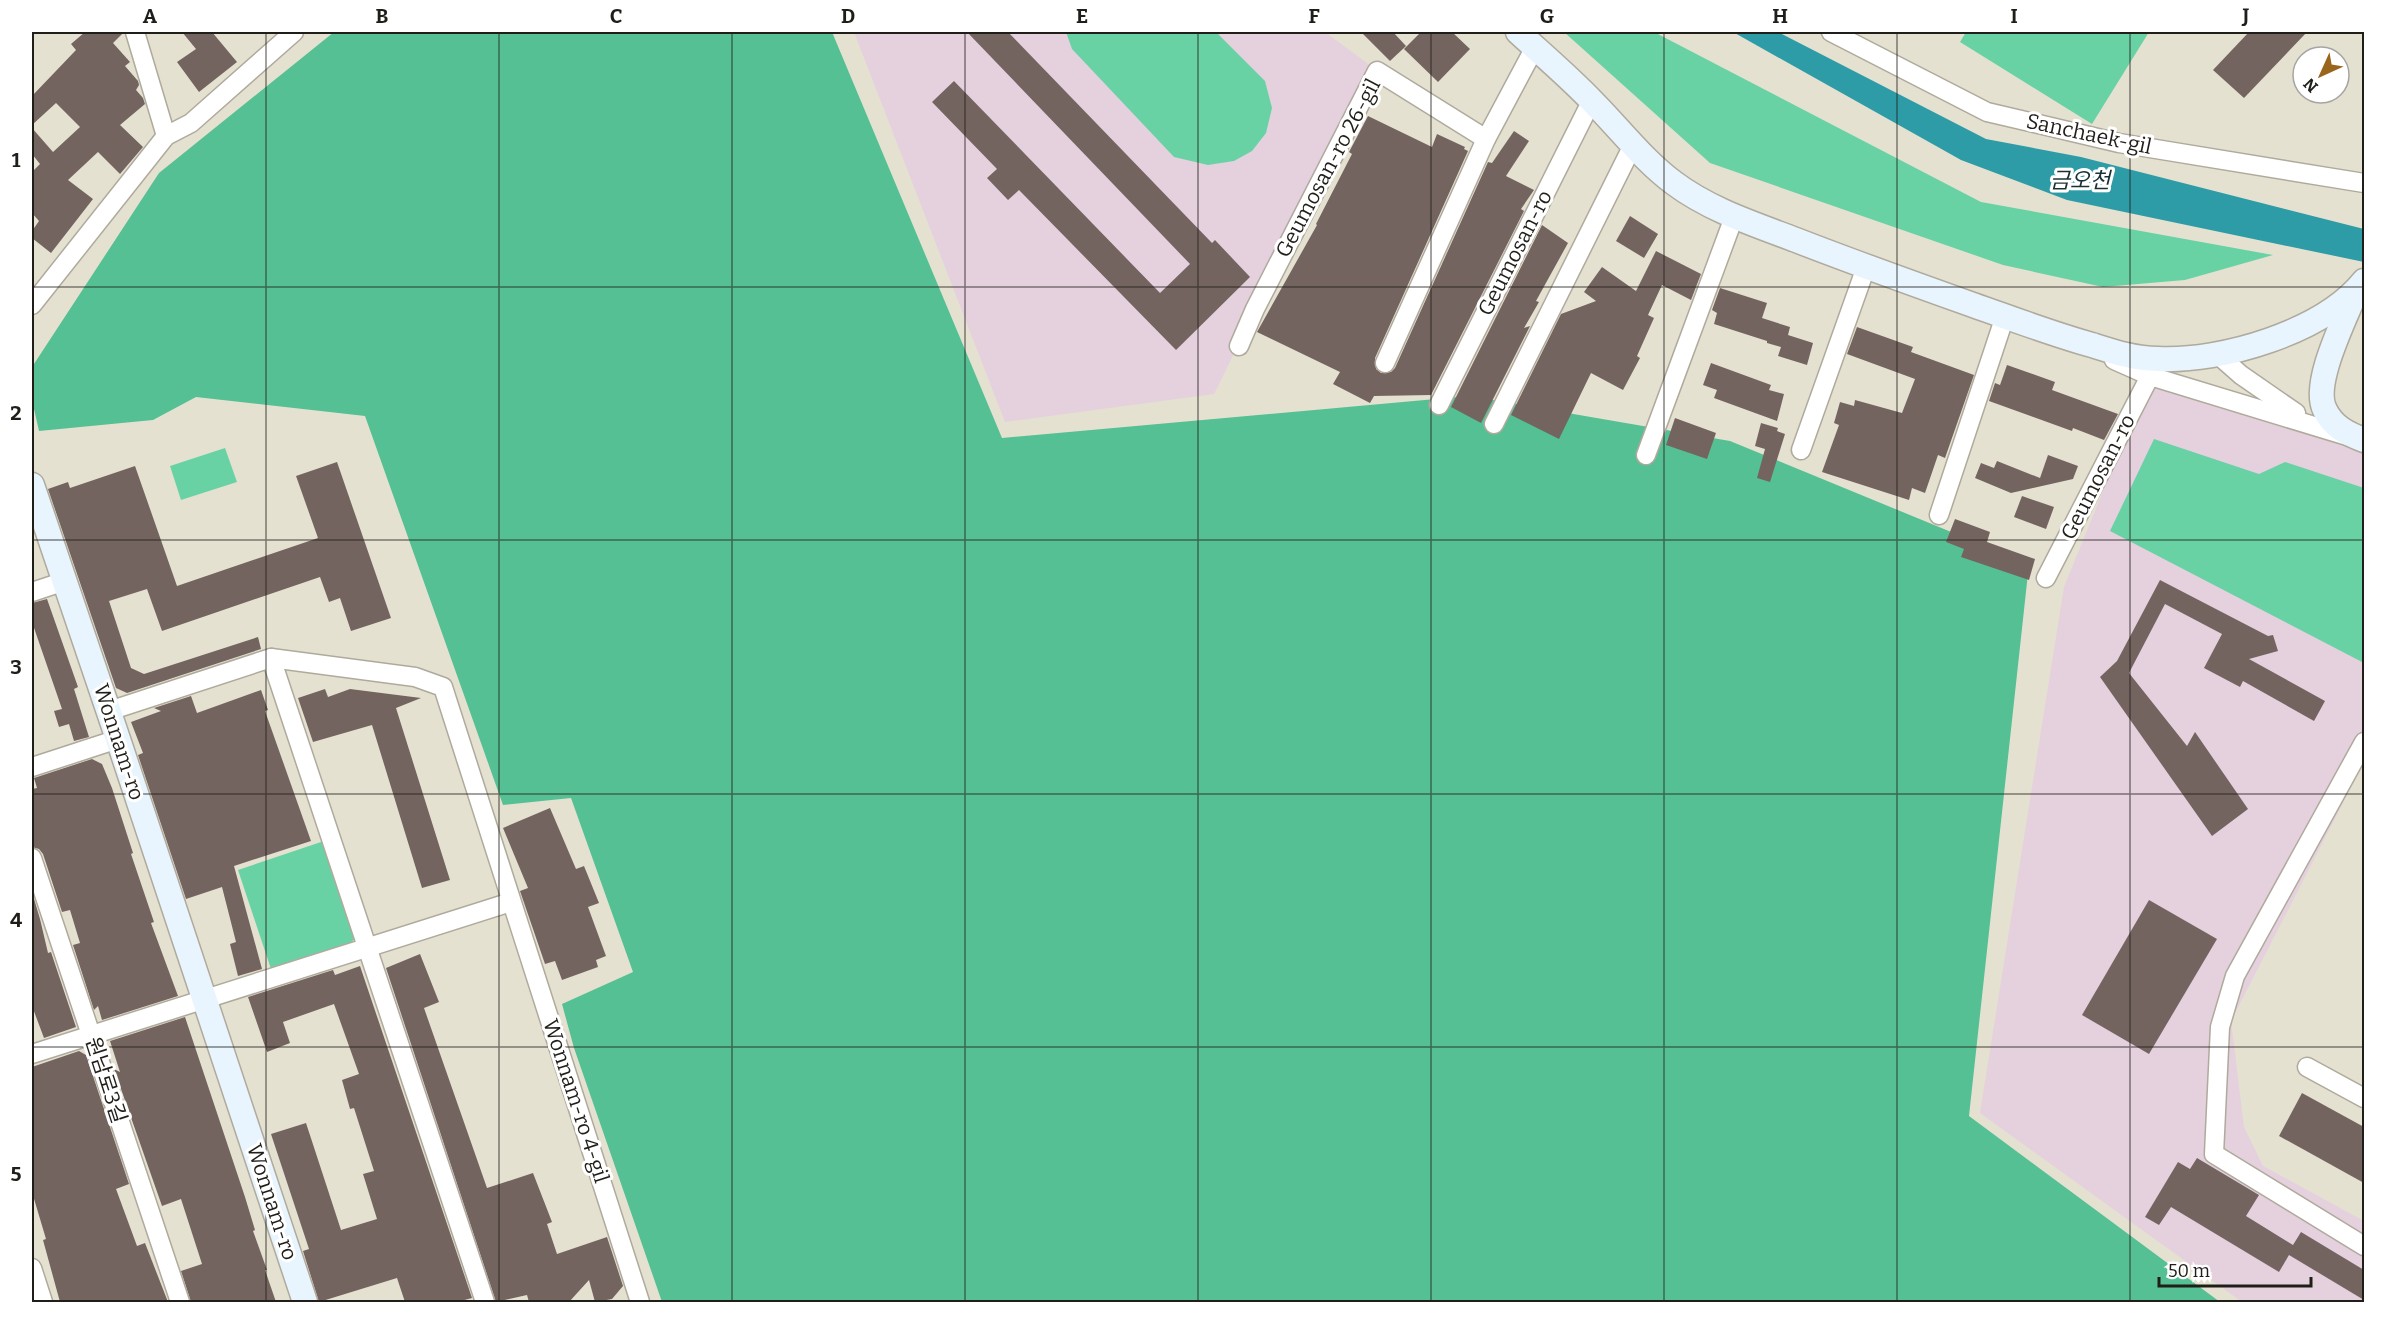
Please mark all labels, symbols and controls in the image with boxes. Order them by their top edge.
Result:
text: A [143,4,158,28]
text: B [376,4,389,28]
text: C [610,4,622,28]
text: D [841,4,855,28]
text: E [1076,4,1088,28]
text: F [1308,4,1320,28]
text: G [1540,4,1554,28]
text: H [1772,4,1788,28]
text: I [2010,4,2018,28]
text: J [2242,4,2250,28]
north arrow [2291,45,2351,105]
street label: Geumosan-ro 26-gil [1270,74,1386,262]
text: N [2300,74,2322,96]
street label: Sanchaek-gil [2024,108,2154,160]
text: 1 [12,148,21,172]
water label: 금오천 [2050,167,2113,194]
street label: Geumosan-ro [1472,186,1558,320]
text: 2 [10,401,22,425]
street label: Geumosan-ro [2055,410,2141,544]
text: 3 [10,655,22,679]
street label: Wonnam-ro [88,681,150,803]
text: 4 [10,908,22,932]
street label: Wonnam-ro 4-gil [537,1016,615,1186]
street label: 원남로3길 [80,1034,132,1126]
street label: Wonnam-ro [241,1141,303,1263]
text: 5 [11,1162,22,1186]
scale bar [2159,1250,2310,1288]
text: 50 m [2168,1260,2210,1282]

